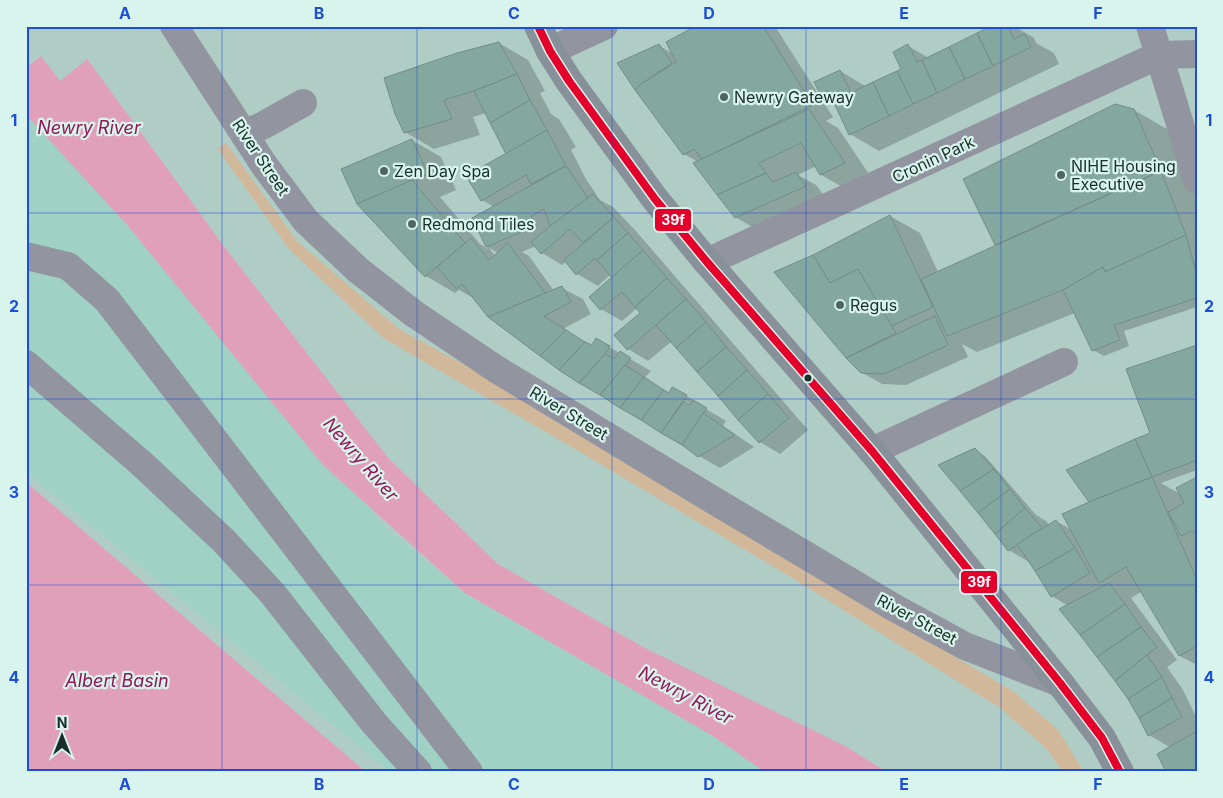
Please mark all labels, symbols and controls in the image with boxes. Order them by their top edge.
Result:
text: A [119,3,131,23]
text: B [314,3,324,23]
text: C [508,3,520,23]
text: D [703,3,715,23]
text: E [899,3,909,23]
text: F [1093,3,1103,23]
place label: Newry Gateway [734,87,854,107]
marker: Newry Gateway [718,91,730,103]
text: 1 [11,110,17,130]
text: 1 [1206,110,1212,130]
street label: River Street [228,115,294,199]
water label: Newry River [37,117,142,138]
street label: Cronin Park [889,131,978,187]
place label: NIHE Housing Executive [1071,156,1176,194]
place label: Zen Day Spa [394,161,490,181]
marker: Zen Day Spa [378,165,390,177]
marker: NIHE Housing Executive [1055,169,1067,181]
line badge: 39f [654,208,692,232]
text: 39f [661,211,685,228]
place label: Redmond Tiles [422,214,534,234]
marker: Redmond Tiles [406,218,418,230]
place label: Regus [850,295,897,315]
text: 2 [9,296,19,316]
text: 2 [1204,296,1214,316]
marker: Regus [834,299,846,311]
unlabelled marker [803,373,813,383]
street label: River Street [526,382,612,444]
water label: Newry River [319,413,404,506]
text: 3 [9,482,19,502]
text: 3 [1204,482,1214,502]
line badge: 39f [960,570,998,594]
text: 39f [967,573,991,590]
street label: River Street [874,590,960,648]
water label: Newry River [635,661,738,729]
text: 4 [9,667,20,687]
text: 4 [1204,667,1215,687]
water label: Albert Basin [64,670,169,691]
north arrow [38,710,88,760]
text: N [57,714,67,731]
text: A [119,774,131,794]
text: B [314,774,324,794]
text: C [508,774,520,794]
text: D [703,774,715,794]
text: E [899,774,909,794]
text: F [1093,774,1103,794]

